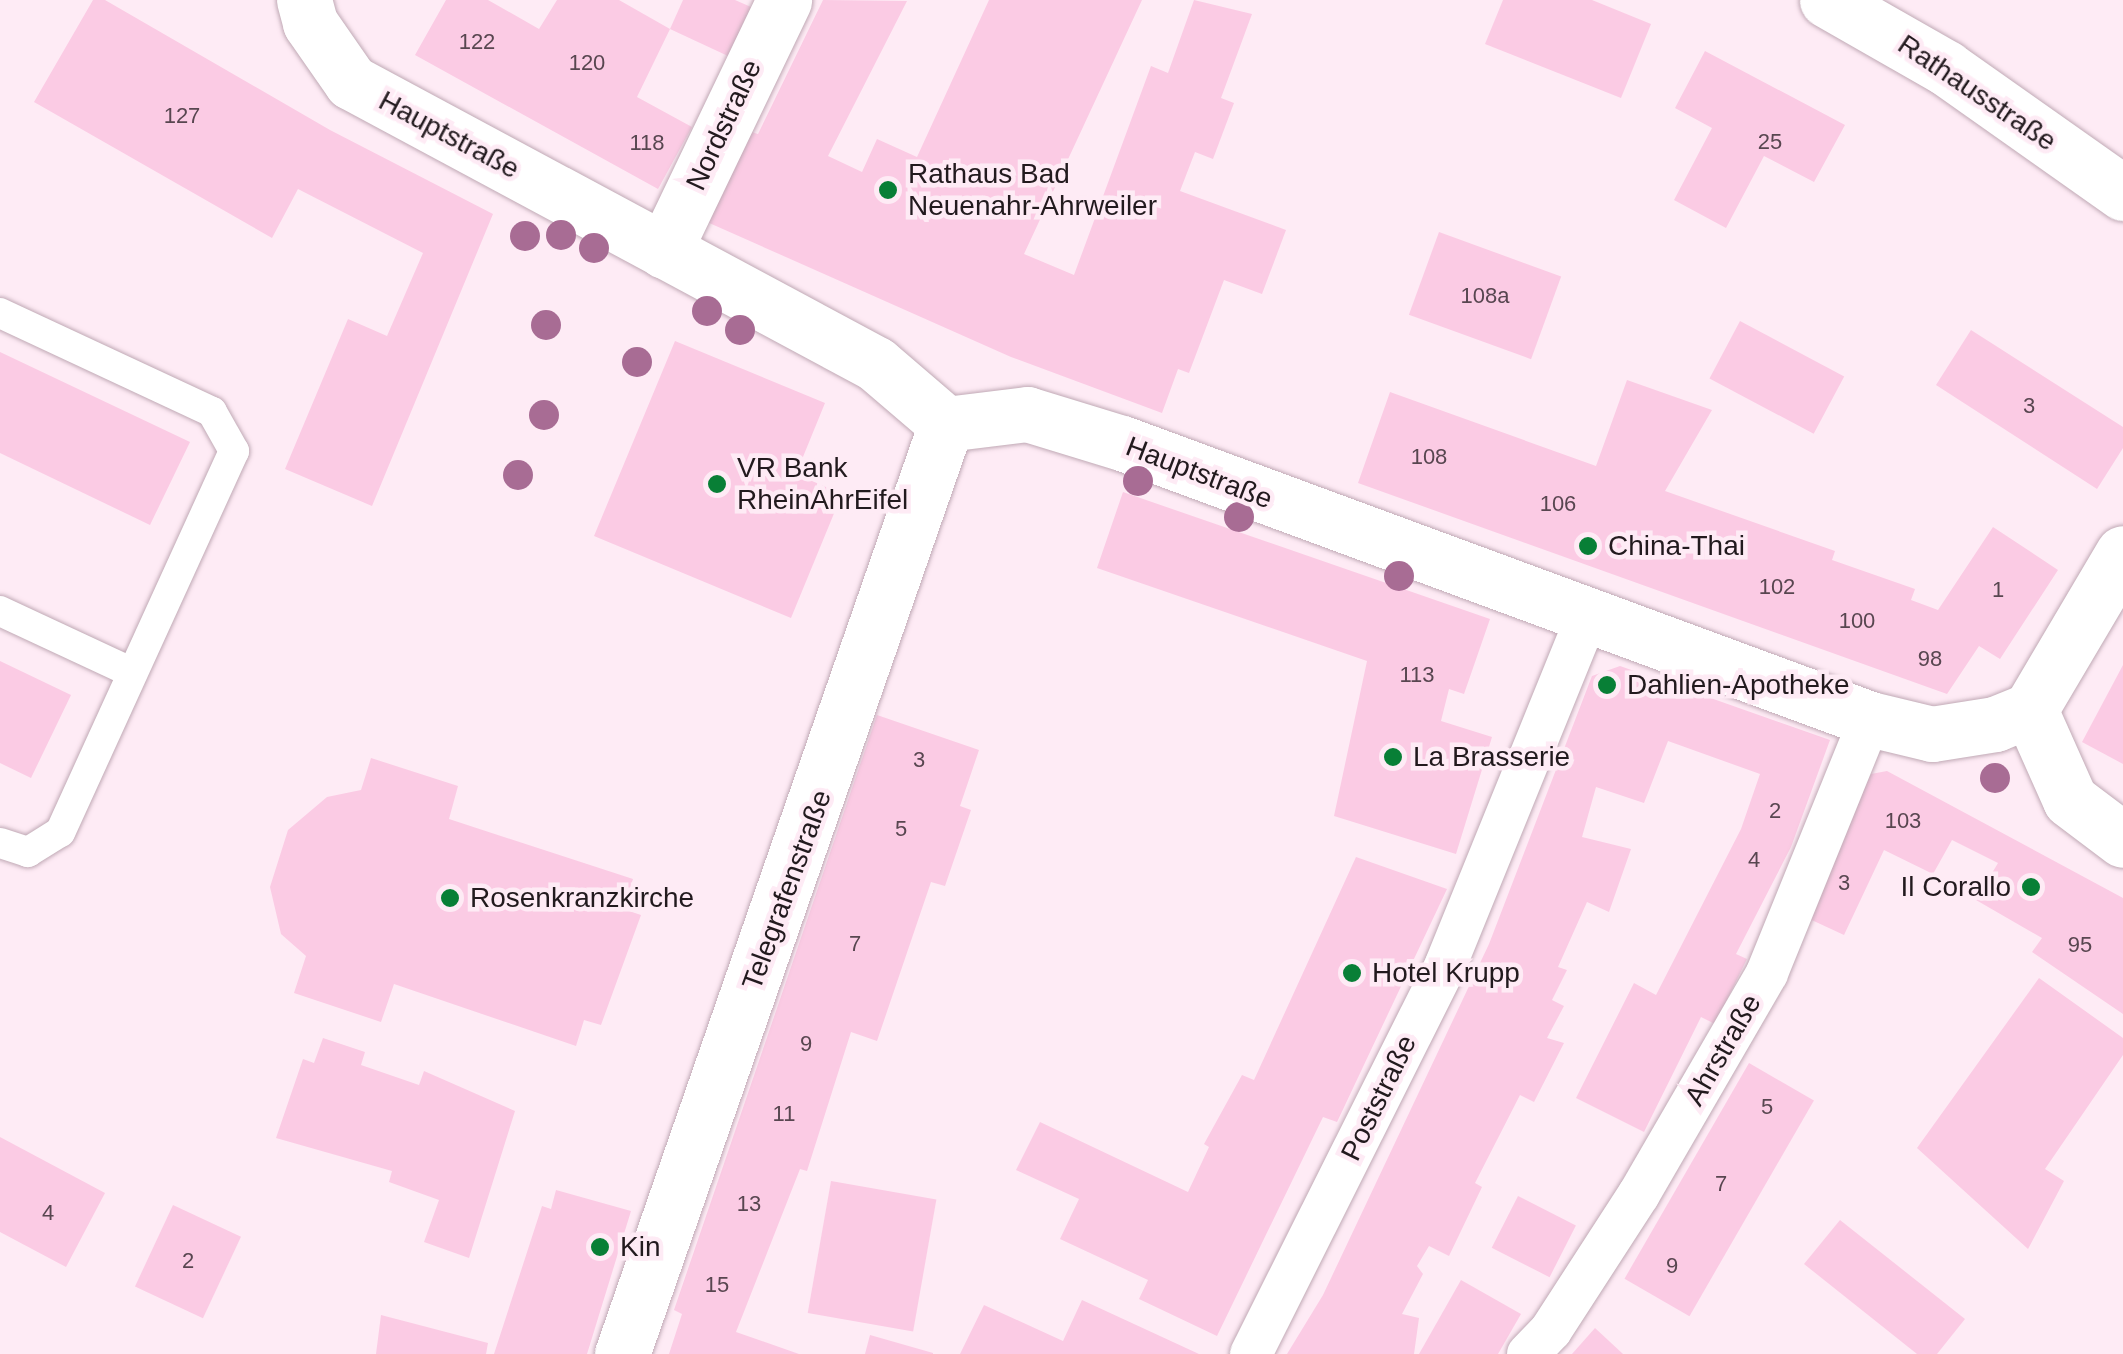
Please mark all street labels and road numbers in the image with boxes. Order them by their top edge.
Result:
street label: Rathausstraße [1891,28,2063,158]
street label: Nordstraße [679,54,769,196]
street label: Hauptstraße [373,84,525,186]
street label: Hauptstraße [1121,430,1277,516]
street label: Telegrafenstraße [735,786,839,994]
street label: Ahrstraße [1678,988,1768,1112]
street label: Poststraße [1334,1030,1424,1166]

